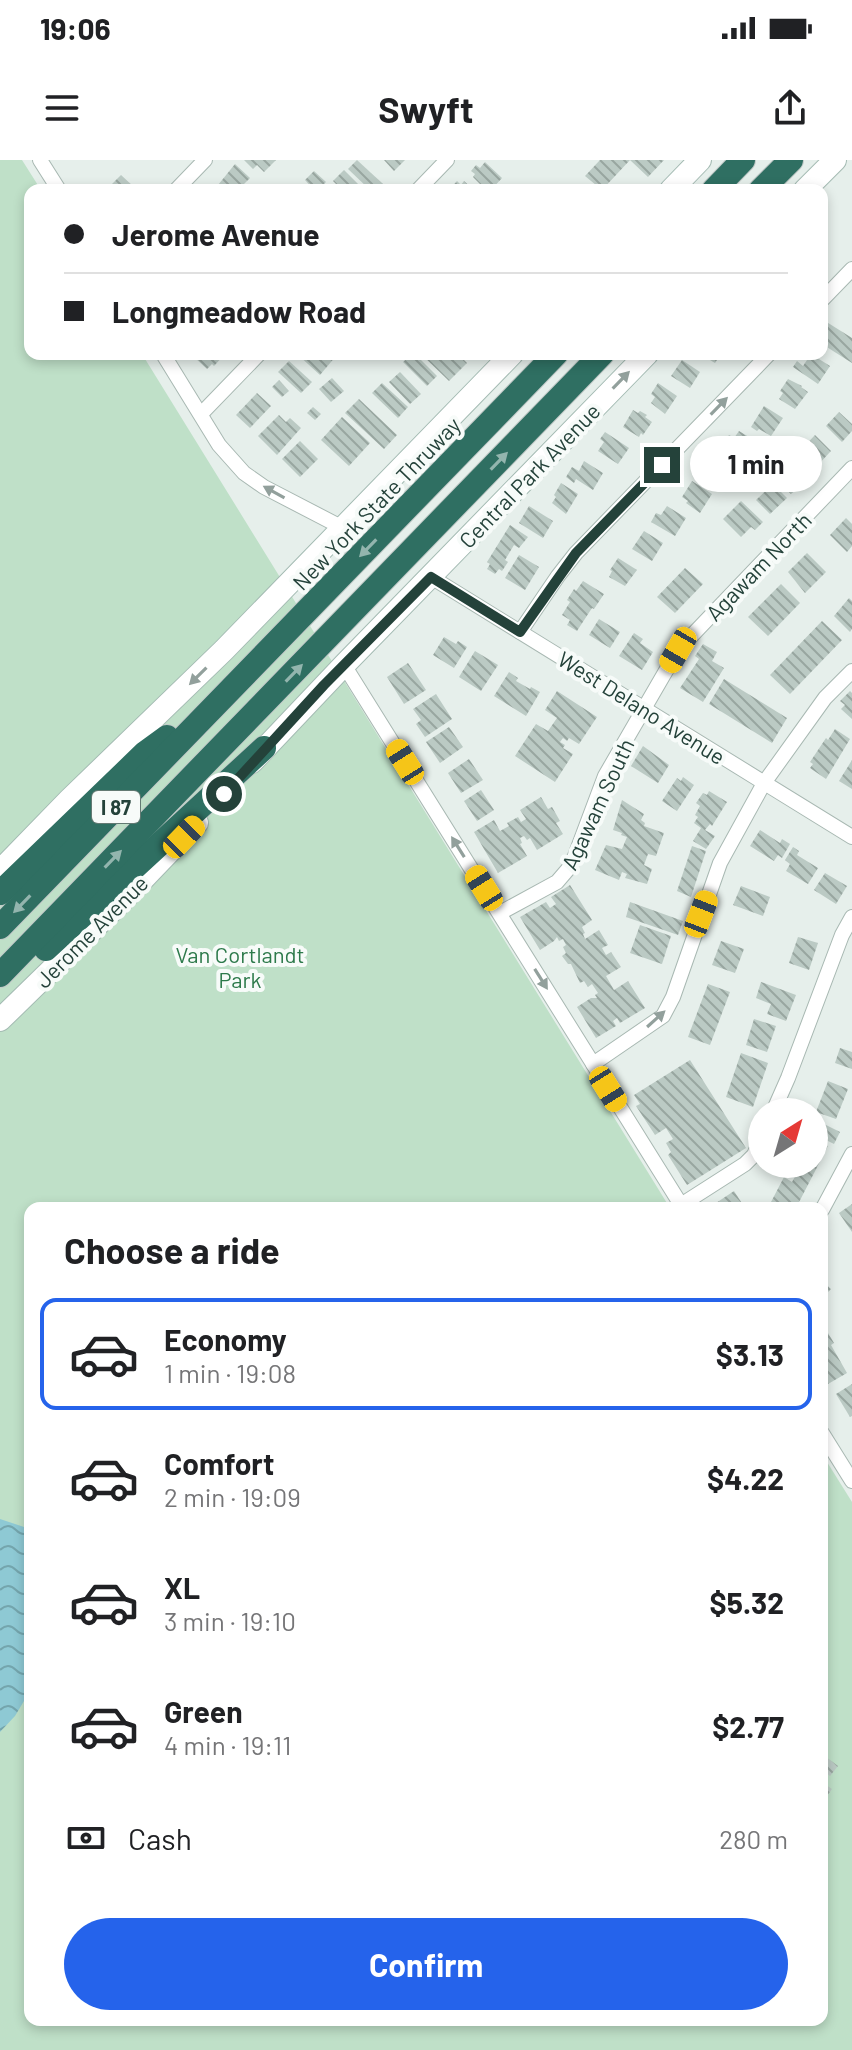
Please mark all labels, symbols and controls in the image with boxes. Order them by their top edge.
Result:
text: 19:06 [40,10,111,46]
icon: menu [40,86,84,130]
icon: share [768,86,812,130]
text: Swyft [378,87,474,130]
text: Jerome Avenue [112,216,320,252]
text: Longmeadow Road [112,293,366,329]
one-way arrow [612,371,630,390]
street label: Central Park Avenue [453,397,605,553]
one-way arrow [709,397,728,416]
street label: New York State Thruway [287,411,465,595]
callout: 1 min [690,437,822,493]
route end [644,447,680,483]
text: 1 min [728,448,784,479]
one-way arrow [489,452,508,471]
one-way arrow [262,485,285,499]
street label: Agawam North [700,507,816,625]
one-way arrow [360,538,378,557]
car [656,623,700,677]
street label: West Delano Avenue [554,645,730,769]
one-way arrow [284,664,303,683]
one-way arrow [189,666,208,685]
street label: Agawam South [555,734,639,874]
car [382,735,428,789]
route start [206,776,242,812]
road number: I 87 [92,791,140,823]
car [159,811,209,863]
one-way arrow [452,836,466,858]
one-way arrow [103,850,122,869]
car [461,861,507,915]
street label: Jerome Avenue [29,869,153,993]
car [681,887,721,941]
one-way arrow [14,894,32,913]
park label: Van Cortlandt Park [175,941,305,992]
one-way arrow [533,968,547,990]
one-way arrow [646,1010,665,1028]
car [585,1062,631,1116]
north arrow [748,1098,828,1178]
map controls [748,1098,828,1178]
text: Choose a ride [64,1228,280,1271]
icon: car [68,1318,140,1390]
text: Economy [164,1321,287,1357]
text: $3.13 [716,1336,784,1372]
text: 1 min · 19:08 [164,1357,296,1388]
icon: car [68,1442,140,1514]
text: Comfort [164,1445,274,1481]
text: $4.22 [707,1460,784,1496]
text: 2 min · 19:09 [164,1481,301,1512]
icon: car [68,1566,140,1638]
text: XL [164,1569,200,1605]
text: $5.32 [710,1584,784,1620]
text: 3 min · 19:10 [164,1605,296,1636]
icon: car [68,1690,140,1762]
text: Green [164,1693,243,1729]
text: $2.77 [712,1708,784,1744]
text: 4 min · 19:11 [164,1729,291,1760]
icon: cash [64,1816,108,1860]
text: Cash [128,1820,192,1856]
text: 280 m [719,1823,788,1854]
button: Confirm [64,1918,788,2010]

